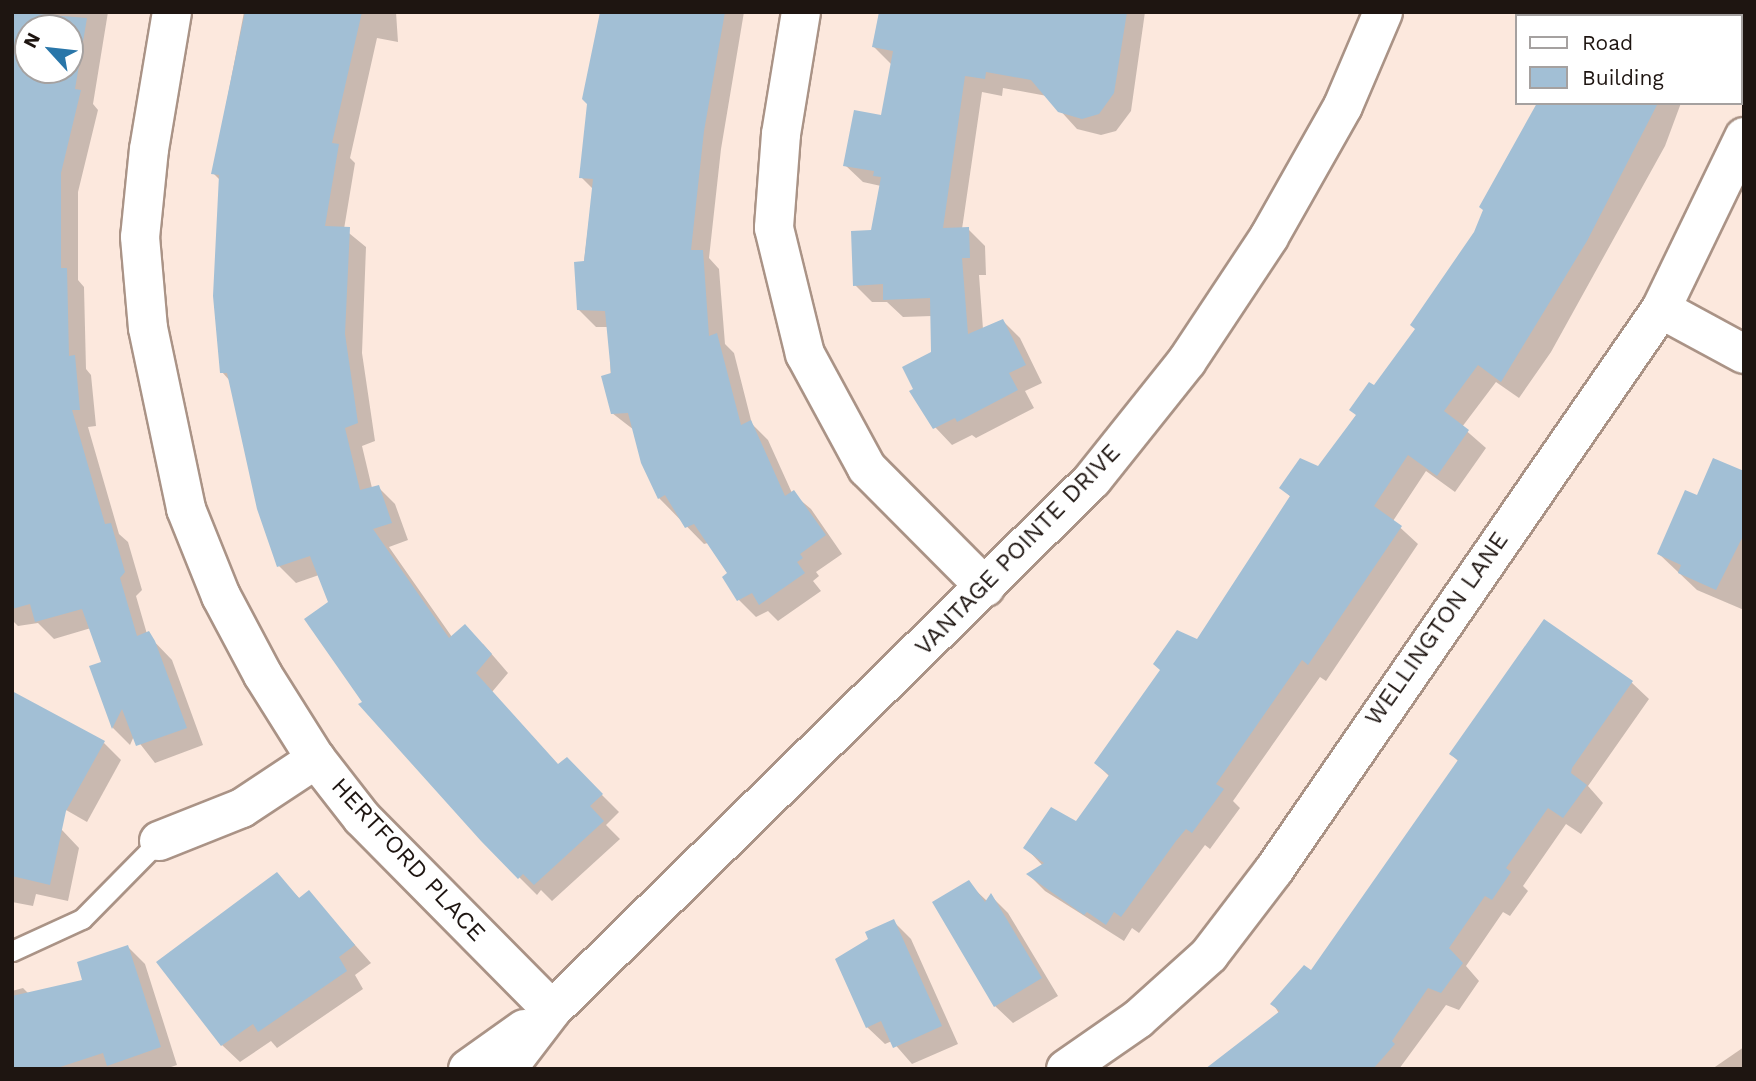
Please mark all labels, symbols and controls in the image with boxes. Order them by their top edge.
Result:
north arrow [14,14,84,84]
legend [1514,14,1742,105]
text: N [18,29,45,52]
text: Road [1582,30,1633,55]
text: Building [1582,65,1664,90]
street label: VANTAGE POINTE DRIVE [909,438,1127,662]
street label: WELLINGTON LANE [1359,527,1515,731]
street label: HERTFORD PLACE [325,772,491,948]

